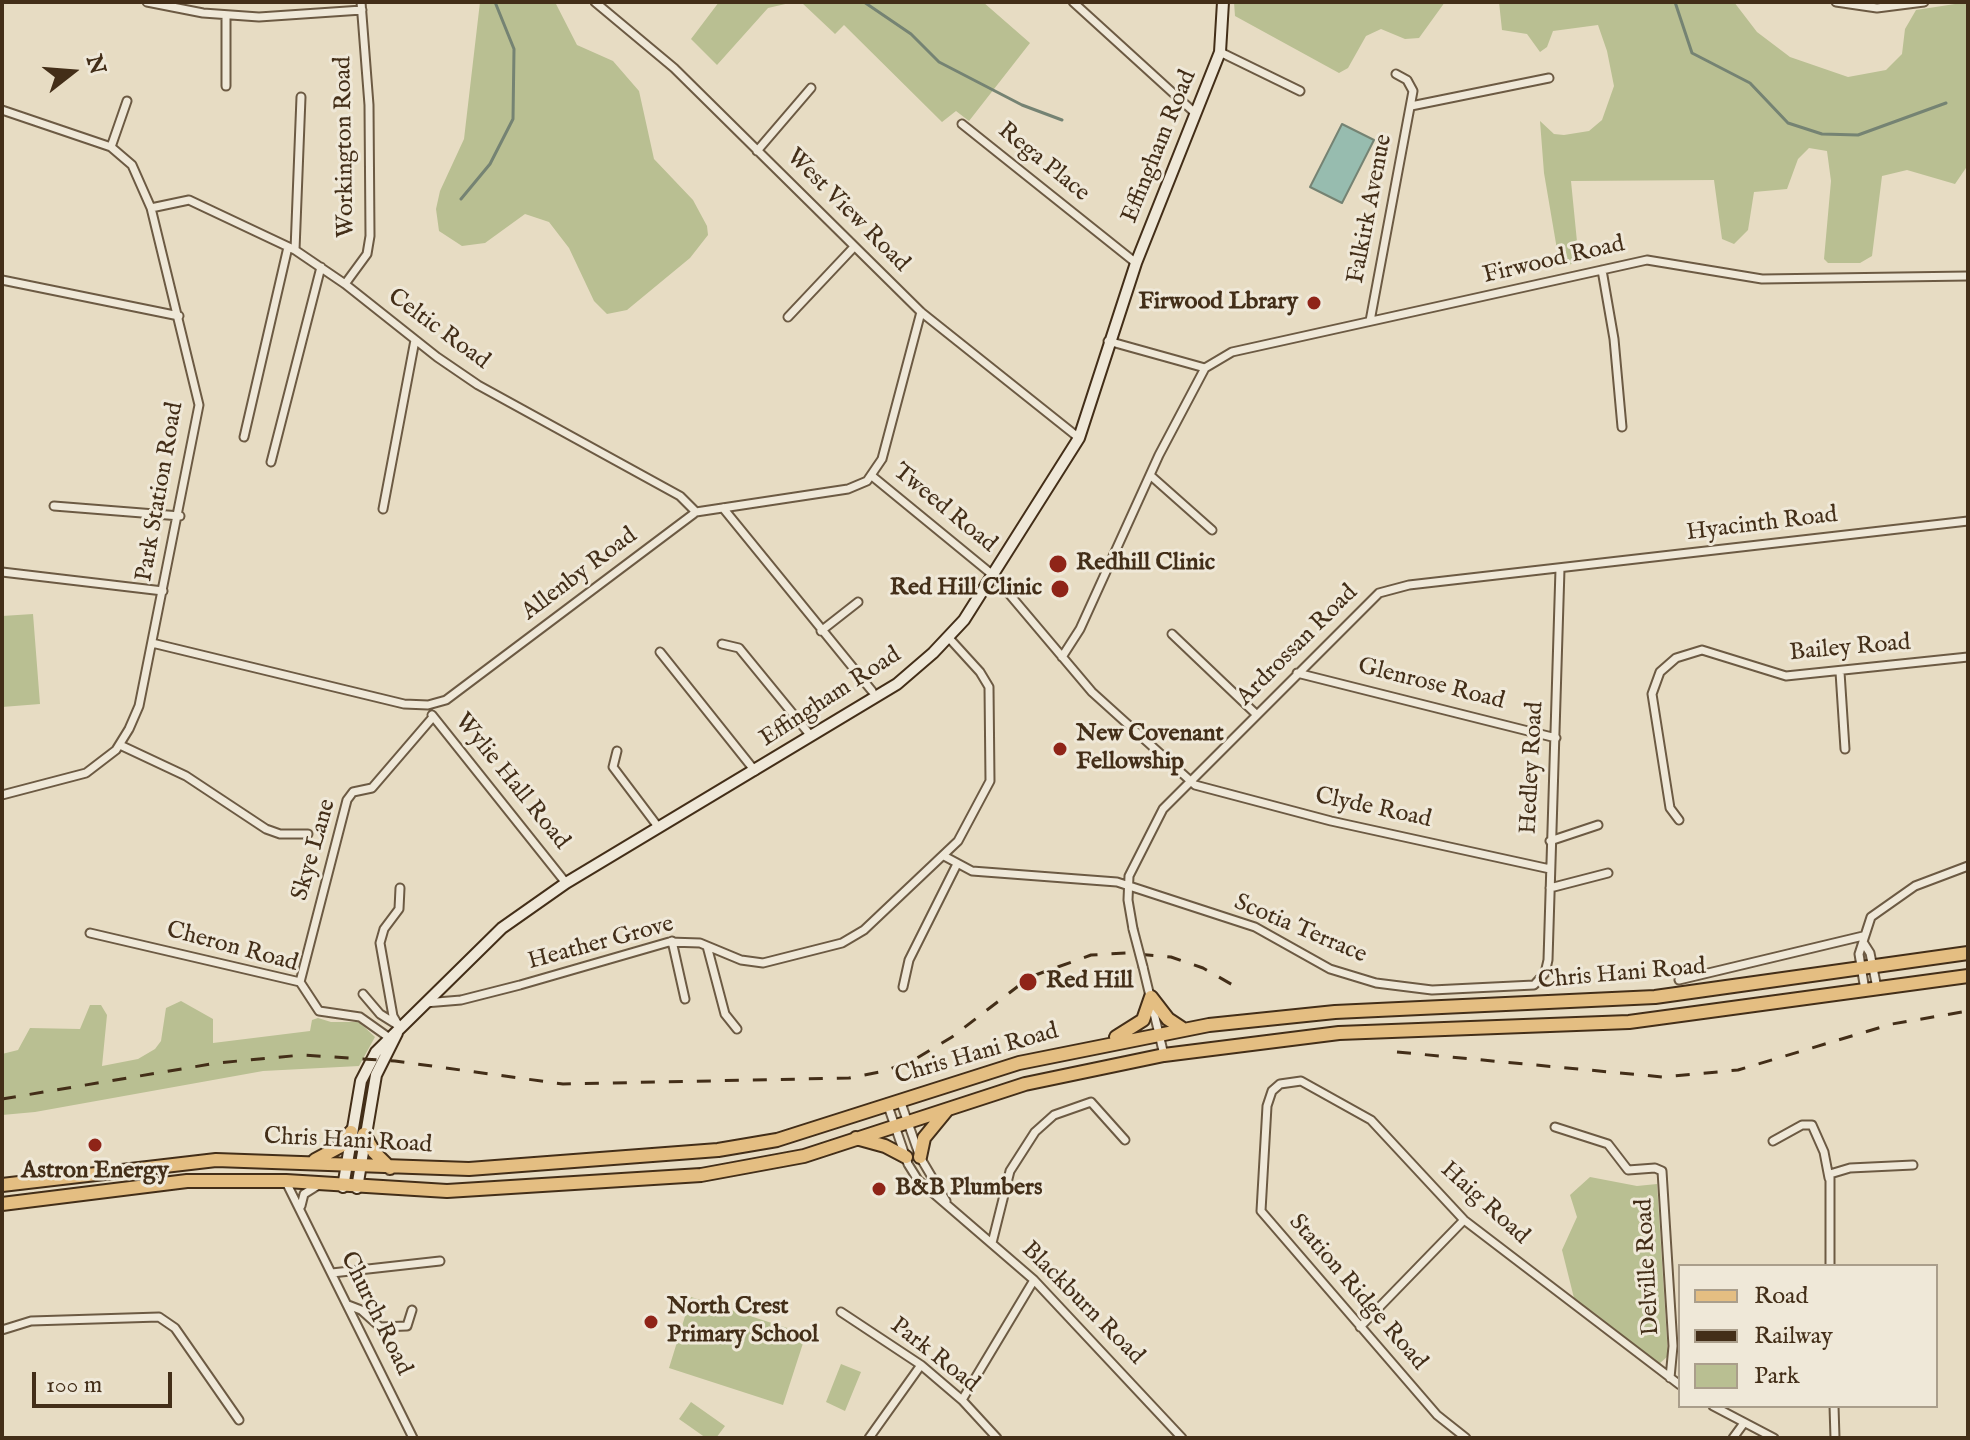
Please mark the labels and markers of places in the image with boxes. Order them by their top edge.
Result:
place label: Firwood Lbrary [1138,289,1298,317]
marker: Firwood Lbrary [1305,294,1323,312]
place label: Redhill Clinic [1076,550,1215,578]
marker: Redhill Clinic [1047,553,1069,575]
place label: Red Hill Clinic [890,575,1042,603]
marker: Red Hill Clinic [1049,578,1071,600]
place label: New Covenant Fellowship [1076,721,1224,777]
marker: New Covenant Fellowship [1051,740,1069,758]
place label: Red Hill [1046,968,1133,996]
marker: Red Hill [1017,971,1039,993]
marker: Astron Energy [86,1136,104,1154]
place label: Astron Energy [21,1158,169,1186]
place label: B&B Plumbers [895,1175,1042,1203]
marker: B&B Plumbers [870,1180,888,1198]
place label: North Crest Primary School [667,1294,819,1350]
marker: North Crest Primary School [642,1313,660,1331]

